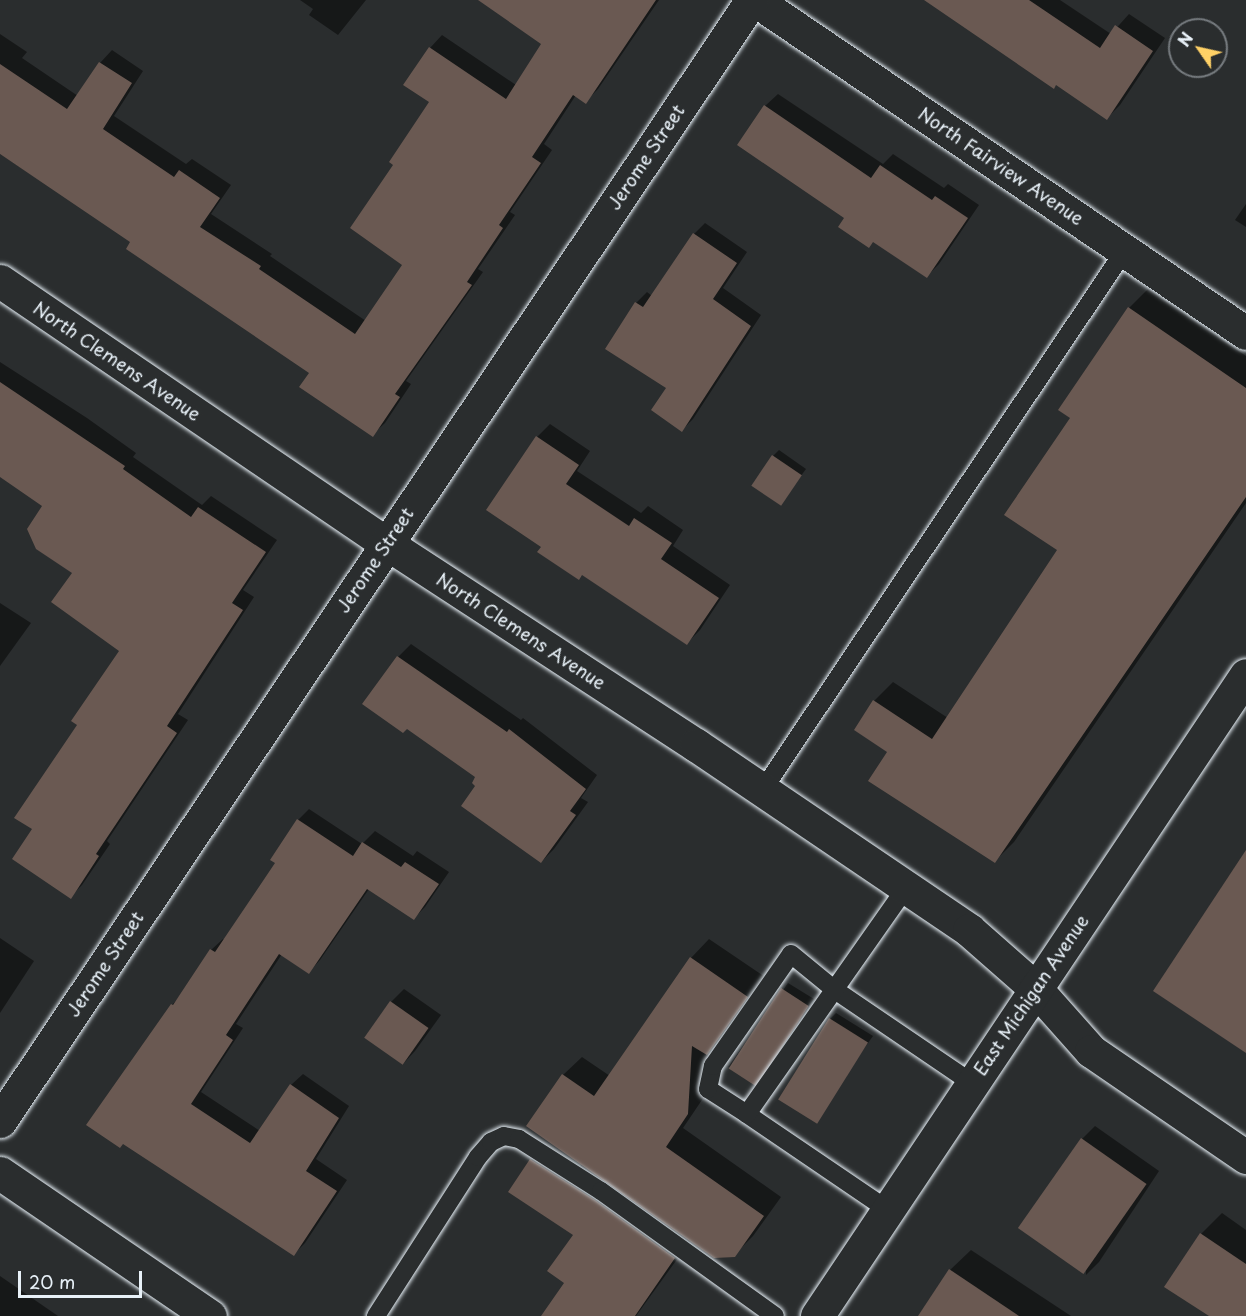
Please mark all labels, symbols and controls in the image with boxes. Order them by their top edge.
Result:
north arrow [1168,18,1228,78]
text: N [1171,27,1198,51]
street label: Jerome Street [603,100,689,214]
street label: North Fairview Avenue [914,102,1088,230]
street label: North Clemens Avenue [29,297,205,425]
street label: Jerome Street [332,503,418,617]
street label: North Clemens Avenue [433,568,609,694]
street label: Jerome Street [62,907,148,1021]
street label: East Michigan Avenue [969,911,1093,1079]
scale bar [21,1259,146,1297]
text: 20 m [29,1268,75,1295]

